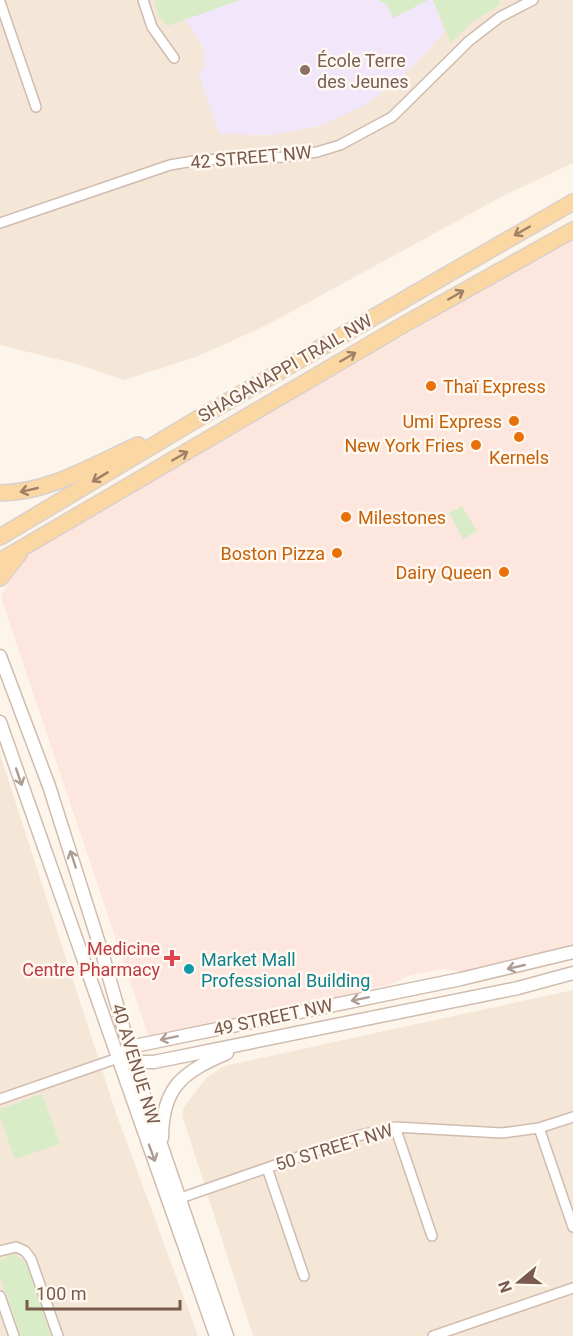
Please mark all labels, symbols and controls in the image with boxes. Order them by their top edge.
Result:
place label: École Terre des Jeunes [317,50,409,92]
marker: École Terre des Jeunes [298,63,312,77]
street label: 42 STREET NW [190,141,312,173]
one-way arrow [514,225,531,237]
one-way arrow [447,288,464,300]
street label: SHAGANAPPI TRAIL NW [194,310,376,426]
one-way arrow [339,351,357,362]
place label: Thaï Express [443,376,546,397]
marker: Thaï Express [424,379,438,393]
place label: Umi Express [402,411,502,432]
marker: Umi Express [507,414,521,428]
marker: Kernels [512,430,526,444]
place label: New York Fries [344,435,464,456]
marker: New York Fries [469,438,483,452]
place label: Kernels [489,447,549,468]
one-way arrow [171,449,188,461]
one-way arrow [92,472,109,484]
one-way arrow [20,485,39,496]
place label: Milestones [358,507,446,528]
marker: Milestones [339,510,353,524]
place label: Boston Pizza [220,543,325,564]
marker: Boston Pizza [330,546,344,560]
place label: Dairy Queen [395,562,492,583]
marker: Dairy Queen [497,565,511,579]
one-way arrow [14,767,25,786]
one-way arrow [66,850,77,869]
place label: Medicine Centre Pharmacy [22,938,160,980]
place label: Market Mall Professional Building [201,949,370,991]
marker: Medicine Centre Pharmacy [165,951,179,965]
one-way arrow [507,961,526,973]
marker: Market Mall Professional Building [182,962,196,976]
street label: 49 STREET NW [211,994,335,1040]
one-way arrow [350,994,370,1005]
street label: 40 AVENUE NW [108,1001,164,1127]
one-way arrow [159,1033,178,1045]
street label: 50 STREET NW [273,1119,395,1175]
one-way arrow [147,1143,158,1162]
north arrow [489,1252,549,1312]
scale bar [27,1273,180,1311]
text: N [494,1278,516,1295]
text: 100 m [36,1283,87,1304]

